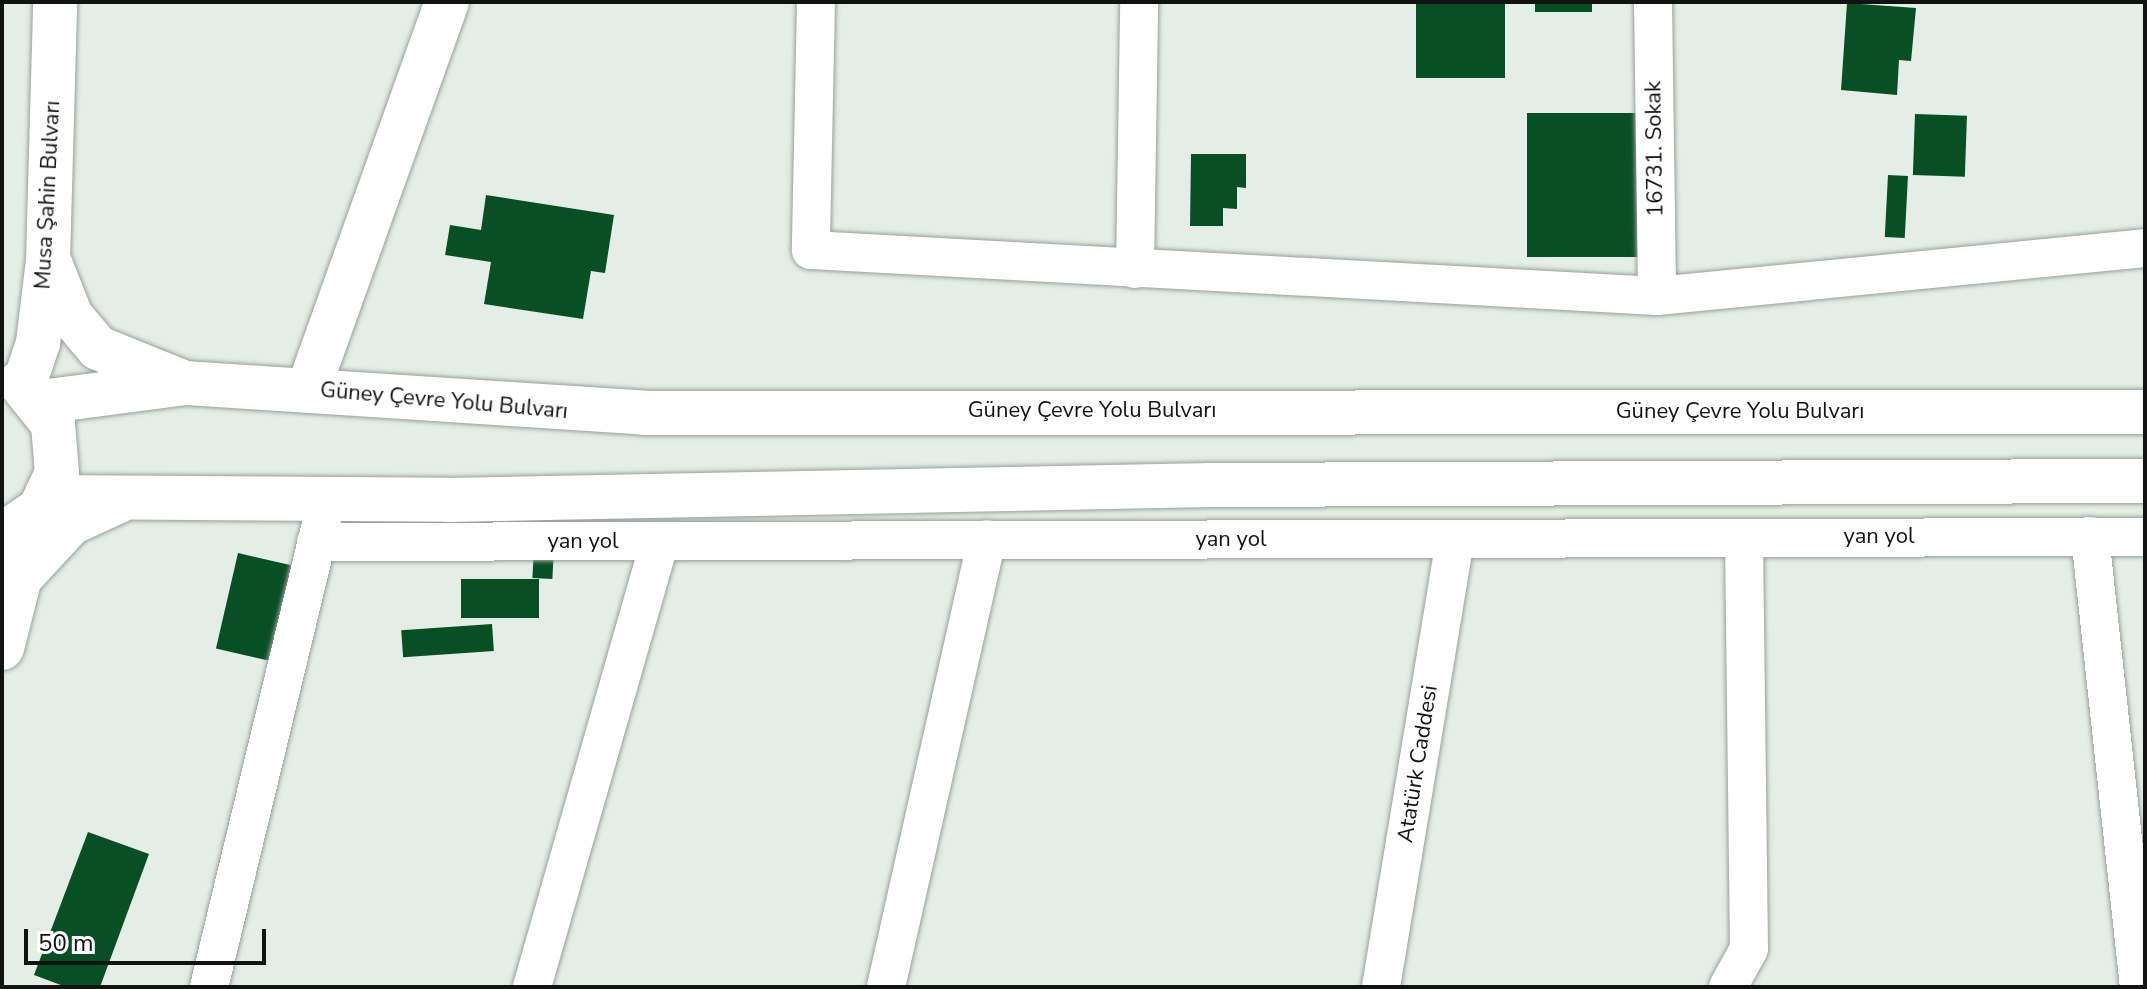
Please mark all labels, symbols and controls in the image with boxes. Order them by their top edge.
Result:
street label: 16731. Sokak [1641,81,1669,217]
street label: Musa Şahin Bulvarı [30,100,66,290]
street label: Güney Çevre Yolu Bulvarı [319,377,569,425]
street label: Güney Çevre Yolu Bulvarı [968,398,1216,424]
street label: Güney Çevre Yolu Bulvarı [1616,399,1864,425]
street label: yan yol [1844,524,1914,550]
street label: yan yol [1196,527,1266,553]
street label: yan yol [548,529,618,555]
street label: Atatürk Caddesi [1393,683,1443,845]
scale bar [28,913,270,963]
text: 50 m [38,927,94,959]

